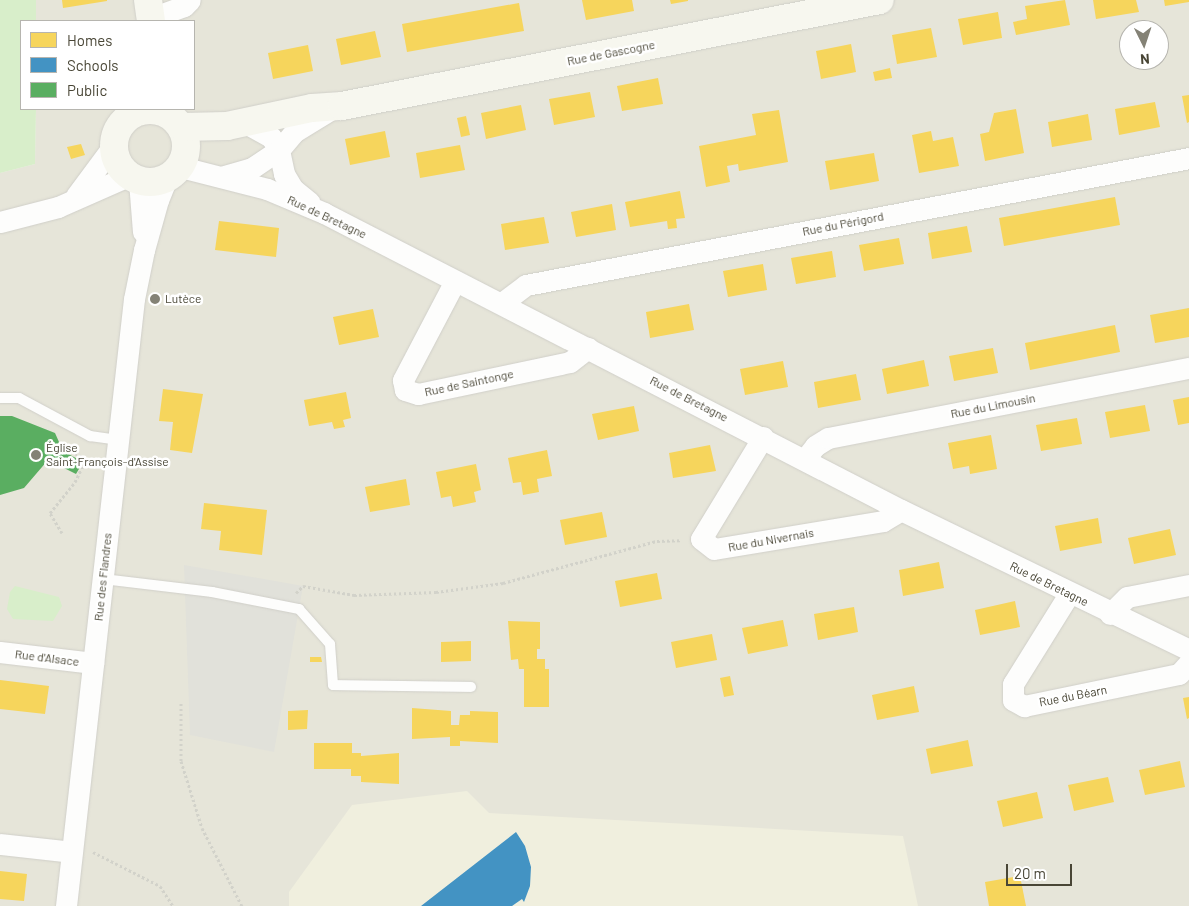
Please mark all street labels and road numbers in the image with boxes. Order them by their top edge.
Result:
street label: Rue de Gascogne [566,37,656,69]
street label: Rue de Bretagne [285,192,369,242]
street label: Rue du Périgord [801,209,885,239]
street label: Rue de Saintonge [423,367,515,399]
street label: Rue de Bretagne [648,373,730,425]
street label: Rue du Limousin [949,391,1037,421]
street label: Rue du Nivernais [727,525,815,555]
street label: Rue des Flandres [91,532,115,622]
street label: Rue de Bretagne [1007,559,1091,609]
street label: Rue d'Alsace [14,647,80,669]
street label: Rue du Béarn [1038,682,1108,710]

